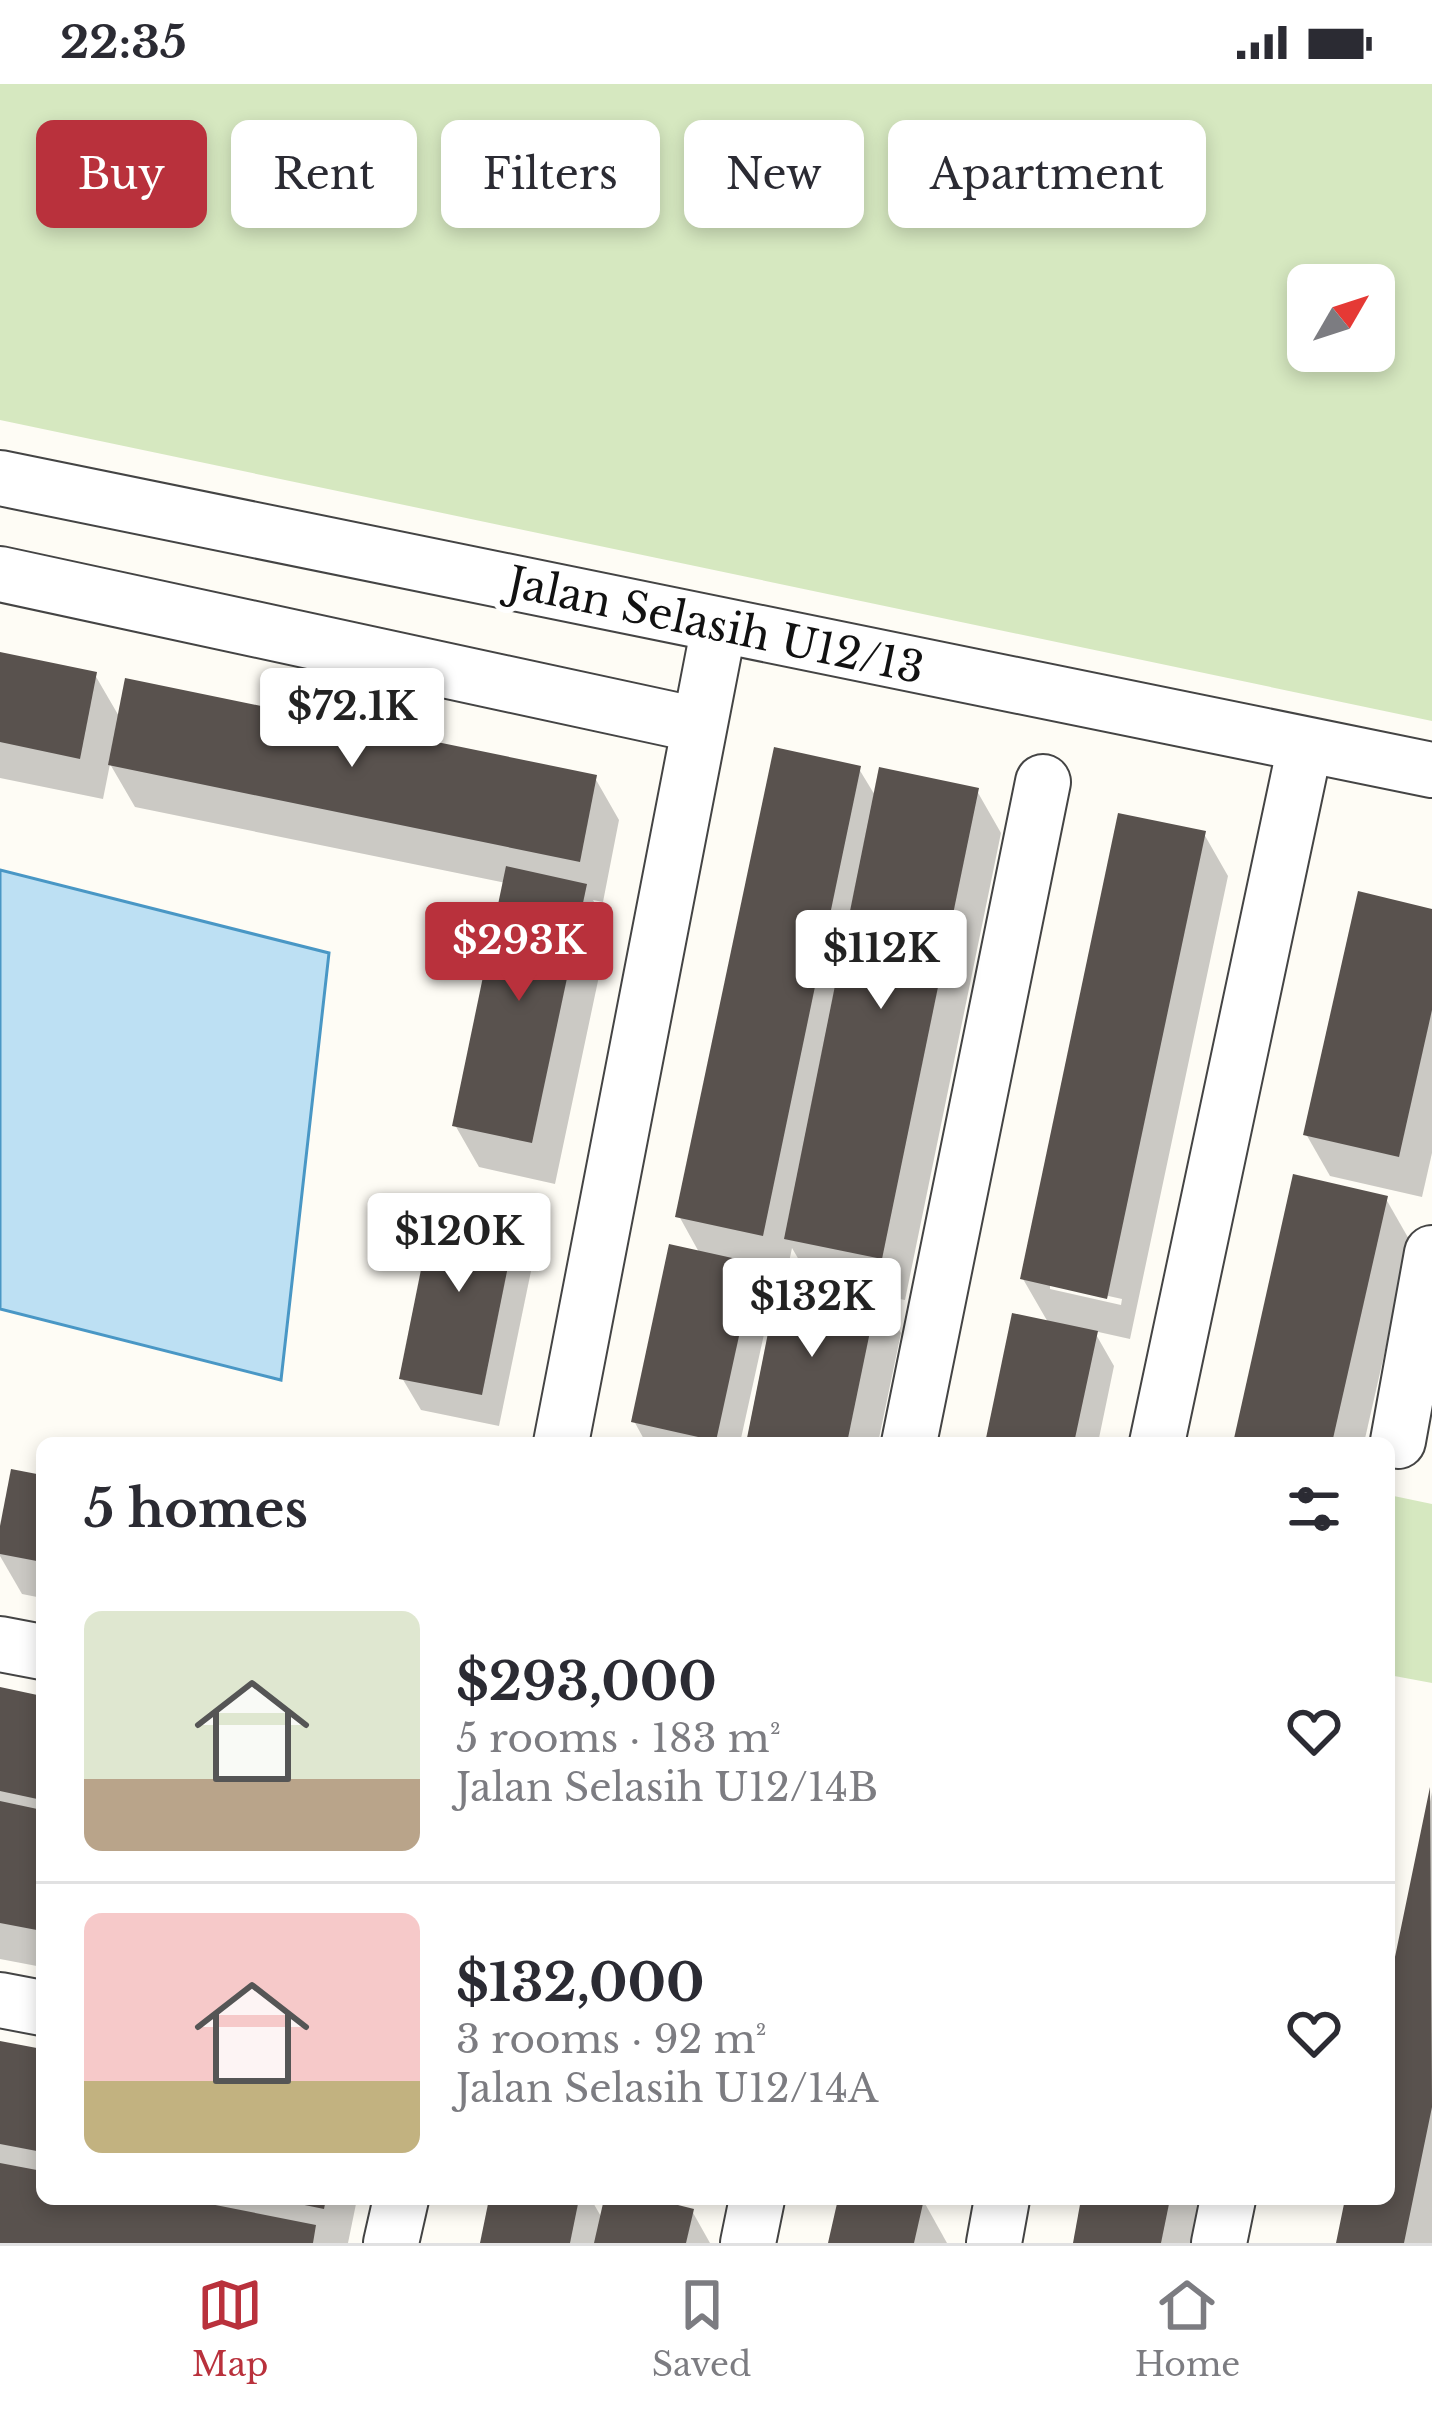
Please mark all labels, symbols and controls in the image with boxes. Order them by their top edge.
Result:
text: 22:35 [60,14,187,70]
chip: Buy [36,120,207,228]
chip: Rent [231,120,417,228]
chip: Filters [441,120,660,228]
chip: New [684,120,864,228]
chip: Apartment [888,120,1206,228]
north arrow [1287,264,1395,372]
map controls [1287,264,1395,372]
street label: Jalan Selasih U12/13 [499,555,929,694]
pin: $72.1K [254,668,450,770]
text: $72.1K [287,682,417,731]
pin: $293K [435,902,603,1004]
pin: $112K [797,910,965,1012]
text: $293K [452,916,586,965]
text: $112K [823,924,939,973]
pin: $120K [375,1193,543,1295]
text: $120K [394,1207,524,1256]
pin: $132K [728,1258,896,1360]
text: $132K [750,1272,874,1321]
icon: filters [1281,1476,1347,1542]
text: 5 homes [84,1478,308,1541]
text: $293,000 [456,1651,717,1714]
icon: home [180,1659,324,1803]
icon: heart [1281,1698,1347,1764]
text: 5 rooms · 183 m² [456,1714,781,1763]
text: Jalan Selasih U12/14B [456,1763,878,1812]
text: $132,000 [456,1952,705,2015]
icon: home [180,1961,324,2105]
icon: heart [1281,2000,1347,2066]
text: 3 rooms · 92 m² [456,2015,767,2064]
text: Jalan Selasih U12/14A [456,2064,878,2113]
tab: Map [192,2272,268,2385]
tab: Saved [652,2272,751,2385]
tab: Home [1135,2272,1240,2385]

